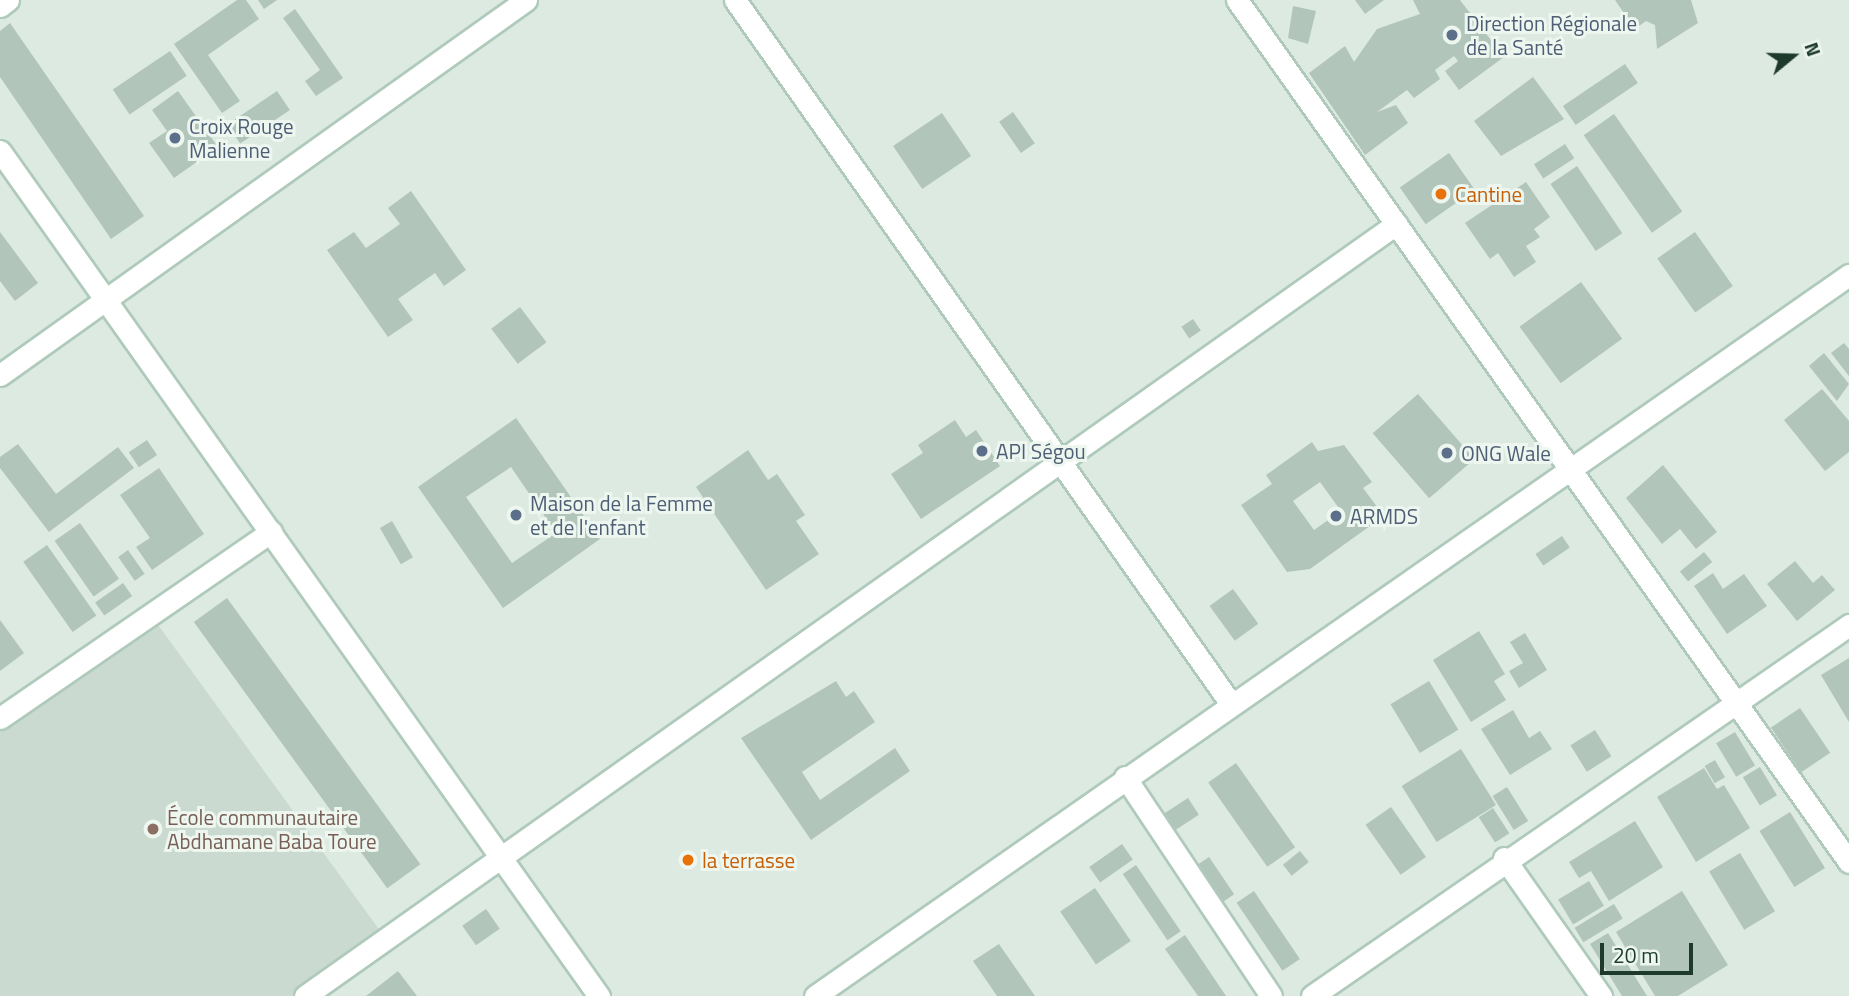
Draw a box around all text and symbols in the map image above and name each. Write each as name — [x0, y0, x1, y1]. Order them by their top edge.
place label: Direction Régionale de la Santé — [1466, 10, 1637, 60]
north arrow — [1758, 21, 1828, 91]
marker: Direction Régionale de la Santé — [1444, 27, 1460, 43]
text: N — [1797, 38, 1829, 60]
place label: Croix Rouge Malienne — [189, 113, 294, 163]
marker: Croix Rouge Malienne — [167, 130, 183, 146]
place label: Cantine — [1455, 181, 1522, 207]
marker: Cantine — [1433, 186, 1449, 202]
place label: API Ségou — [996, 438, 1086, 464]
place label: ONG Wale — [1461, 440, 1551, 466]
marker: API Ségou — [974, 443, 990, 459]
marker: ONG Wale — [1439, 445, 1455, 461]
place label: Maison de la Femme et de l'enfant — [530, 490, 713, 540]
place label: ARMDS — [1350, 503, 1418, 529]
marker: Maison de la Femme et de l'enfant — [508, 507, 524, 523]
marker: ARMDS — [1328, 508, 1344, 524]
place label: École communautaire Abdhamane Baba Toure — [167, 804, 377, 854]
marker: École communautaire Abdhamane Baba Toure — [145, 821, 161, 837]
place label: la terrasse — [702, 847, 795, 873]
marker: la terrasse — [680, 852, 696, 868]
scale bar — [1604, 930, 1697, 974]
text: 20 m — [1613, 939, 1659, 971]

